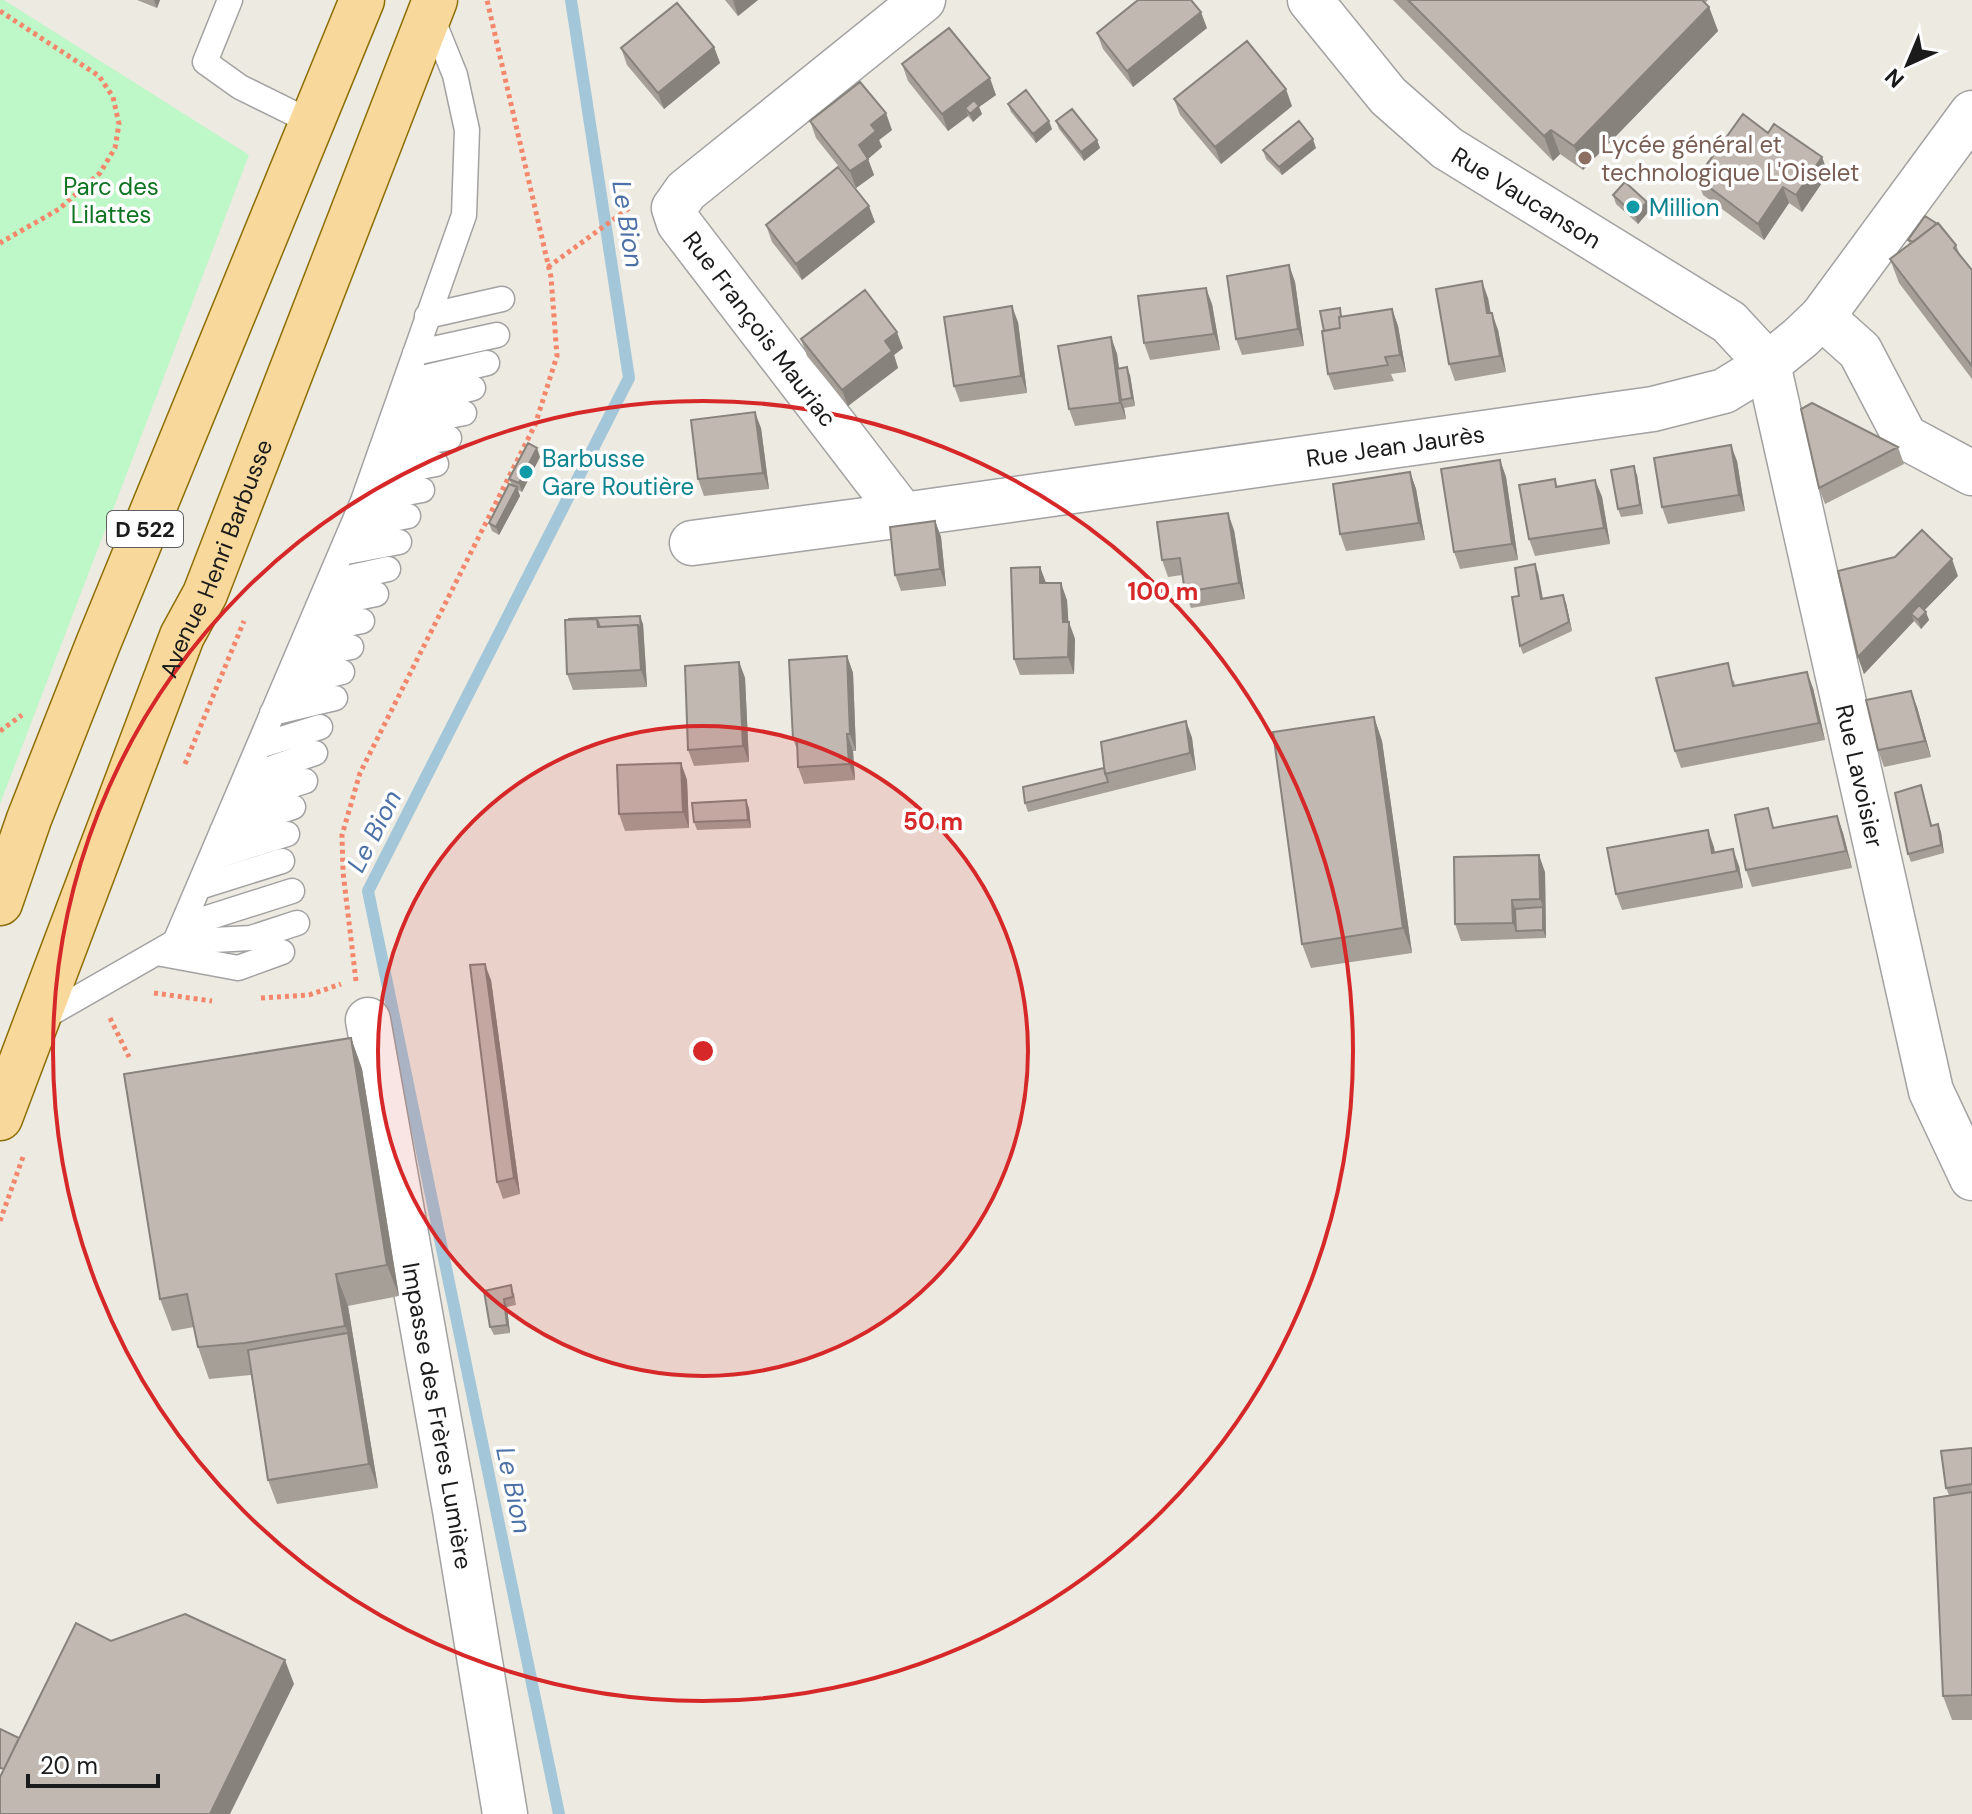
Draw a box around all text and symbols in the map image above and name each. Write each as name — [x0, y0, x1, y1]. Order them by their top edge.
north arrow — [1868, 24, 1948, 104]
text: N — [1879, 62, 1910, 94]
place label: Lycée général et technologique L'Oiselet — [1601, 129, 1859, 188]
street label: Rue Vaucanson — [1446, 139, 1607, 255]
marker: Lycée général et technologique L'Oiselet — [1576, 149, 1594, 167]
park label: Parc des Lilattes — [63, 171, 159, 230]
water label: Le Bion — [604, 178, 652, 270]
place label: Million — [1649, 192, 1719, 223]
marker: Million — [1624, 198, 1642, 216]
street label: Rue François Mauriac — [676, 225, 844, 433]
street label: Rue Jean Jaurès — [1304, 417, 1487, 473]
street label: Avenue Henri Barbusse — [152, 435, 279, 682]
place label: Barbusse Gare Routière — [542, 443, 694, 502]
marker: Barbusse Gare Routière — [517, 463, 535, 481]
road number: D 522 — [107, 511, 183, 547]
text: 100 m — [1128, 576, 1198, 607]
street label: Rue Lavoisier — [1829, 701, 1891, 850]
water label: Le Bion — [339, 784, 409, 878]
text: 50 m — [903, 806, 963, 837]
centre of rings — [689, 1037, 717, 1065]
street label: Impasse des Frères Lumière — [396, 1260, 480, 1572]
water label: Le Bion — [488, 1444, 540, 1536]
scale bar — [28, 1738, 158, 1788]
text: 20 m — [40, 1750, 98, 1781]

